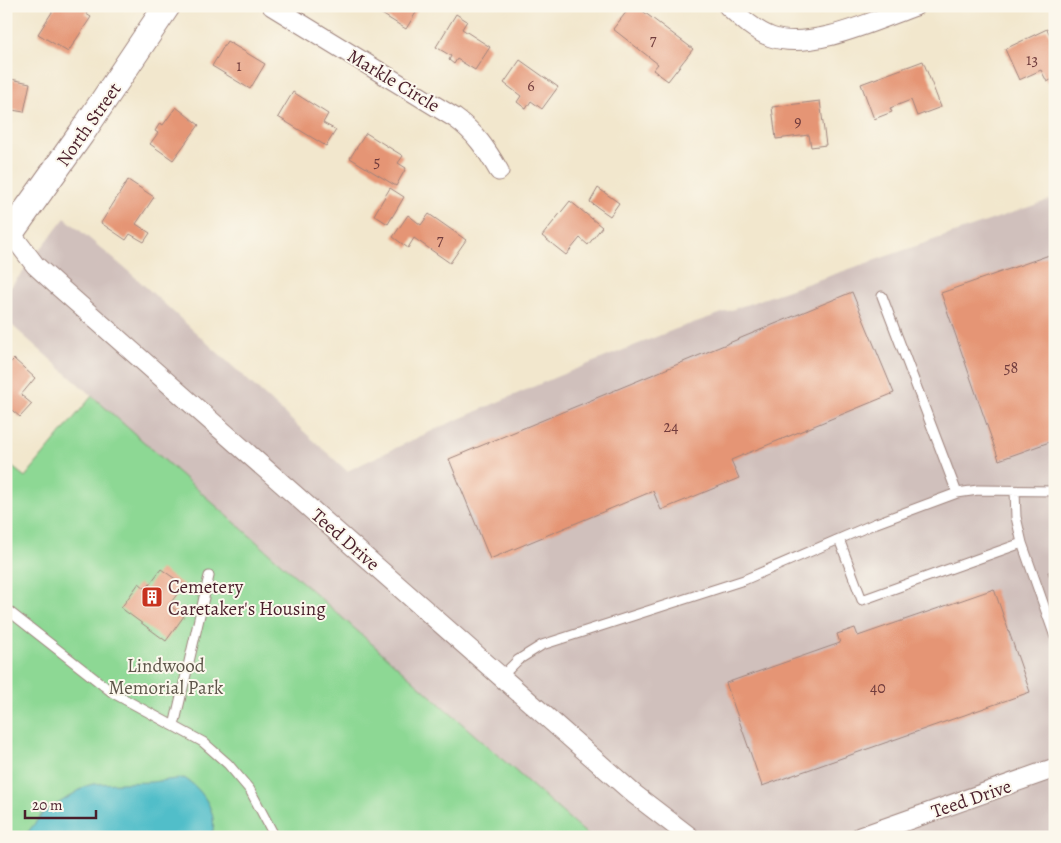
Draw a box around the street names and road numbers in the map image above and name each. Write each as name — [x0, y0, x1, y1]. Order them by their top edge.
street label: Markle Circle — [342, 43, 445, 119]
street label: North Street — [50, 77, 127, 172]
street label: Teed Drive — [306, 503, 385, 577]
street label: Teed Drive — [928, 773, 1015, 825]

